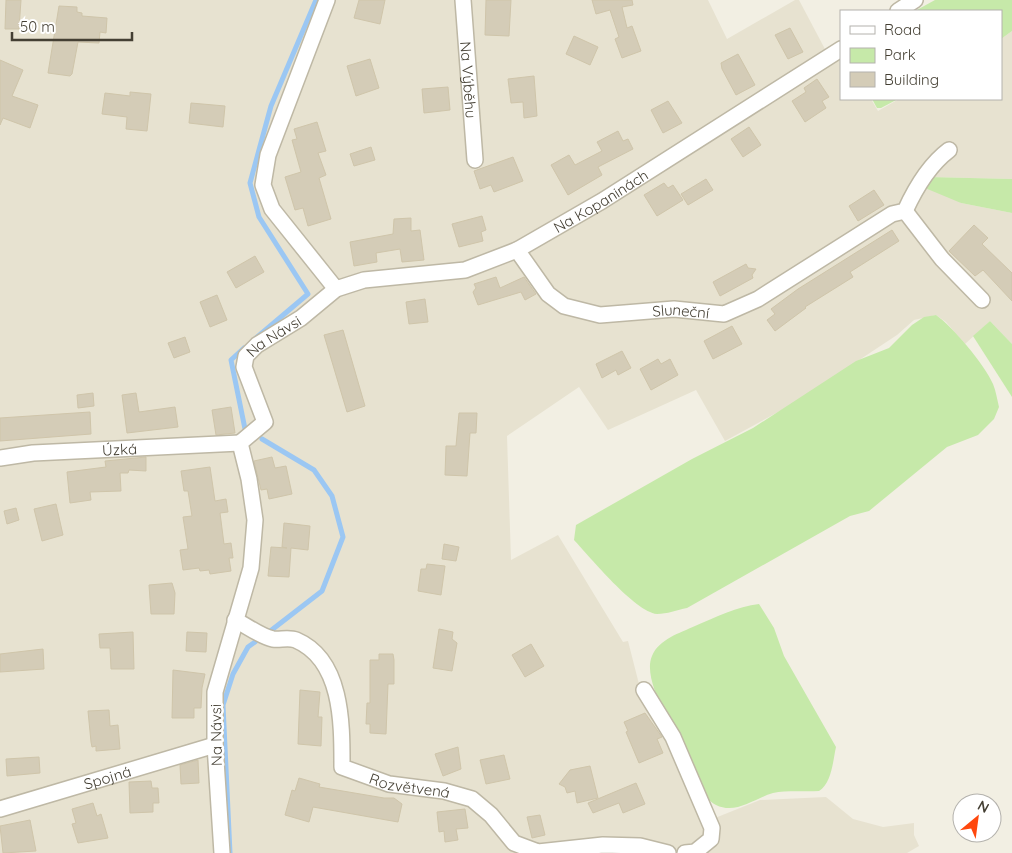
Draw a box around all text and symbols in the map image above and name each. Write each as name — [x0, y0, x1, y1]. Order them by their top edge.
scale bar — [12, 10, 132, 42]
legend — [840, 10, 1002, 100]
text: 50 m — [20, 17, 55, 36]
text: Road — [884, 20, 921, 39]
street label: Na Výběhu — [457, 41, 481, 119]
text: Park — [884, 45, 916, 64]
text: Building — [884, 70, 939, 89]
street label: Na Kopaninách — [550, 165, 651, 237]
street label: Sluneční — [652, 299, 711, 322]
street label: Na Návsi — [242, 311, 304, 360]
street label: Úzká — [102, 438, 137, 459]
street label: Na Návsi — [206, 704, 226, 766]
street label: Spojná — [81, 761, 133, 793]
street label: Rozvětvená — [367, 768, 453, 802]
north arrow — [952, 793, 1002, 843]
text: N — [974, 796, 992, 817]

